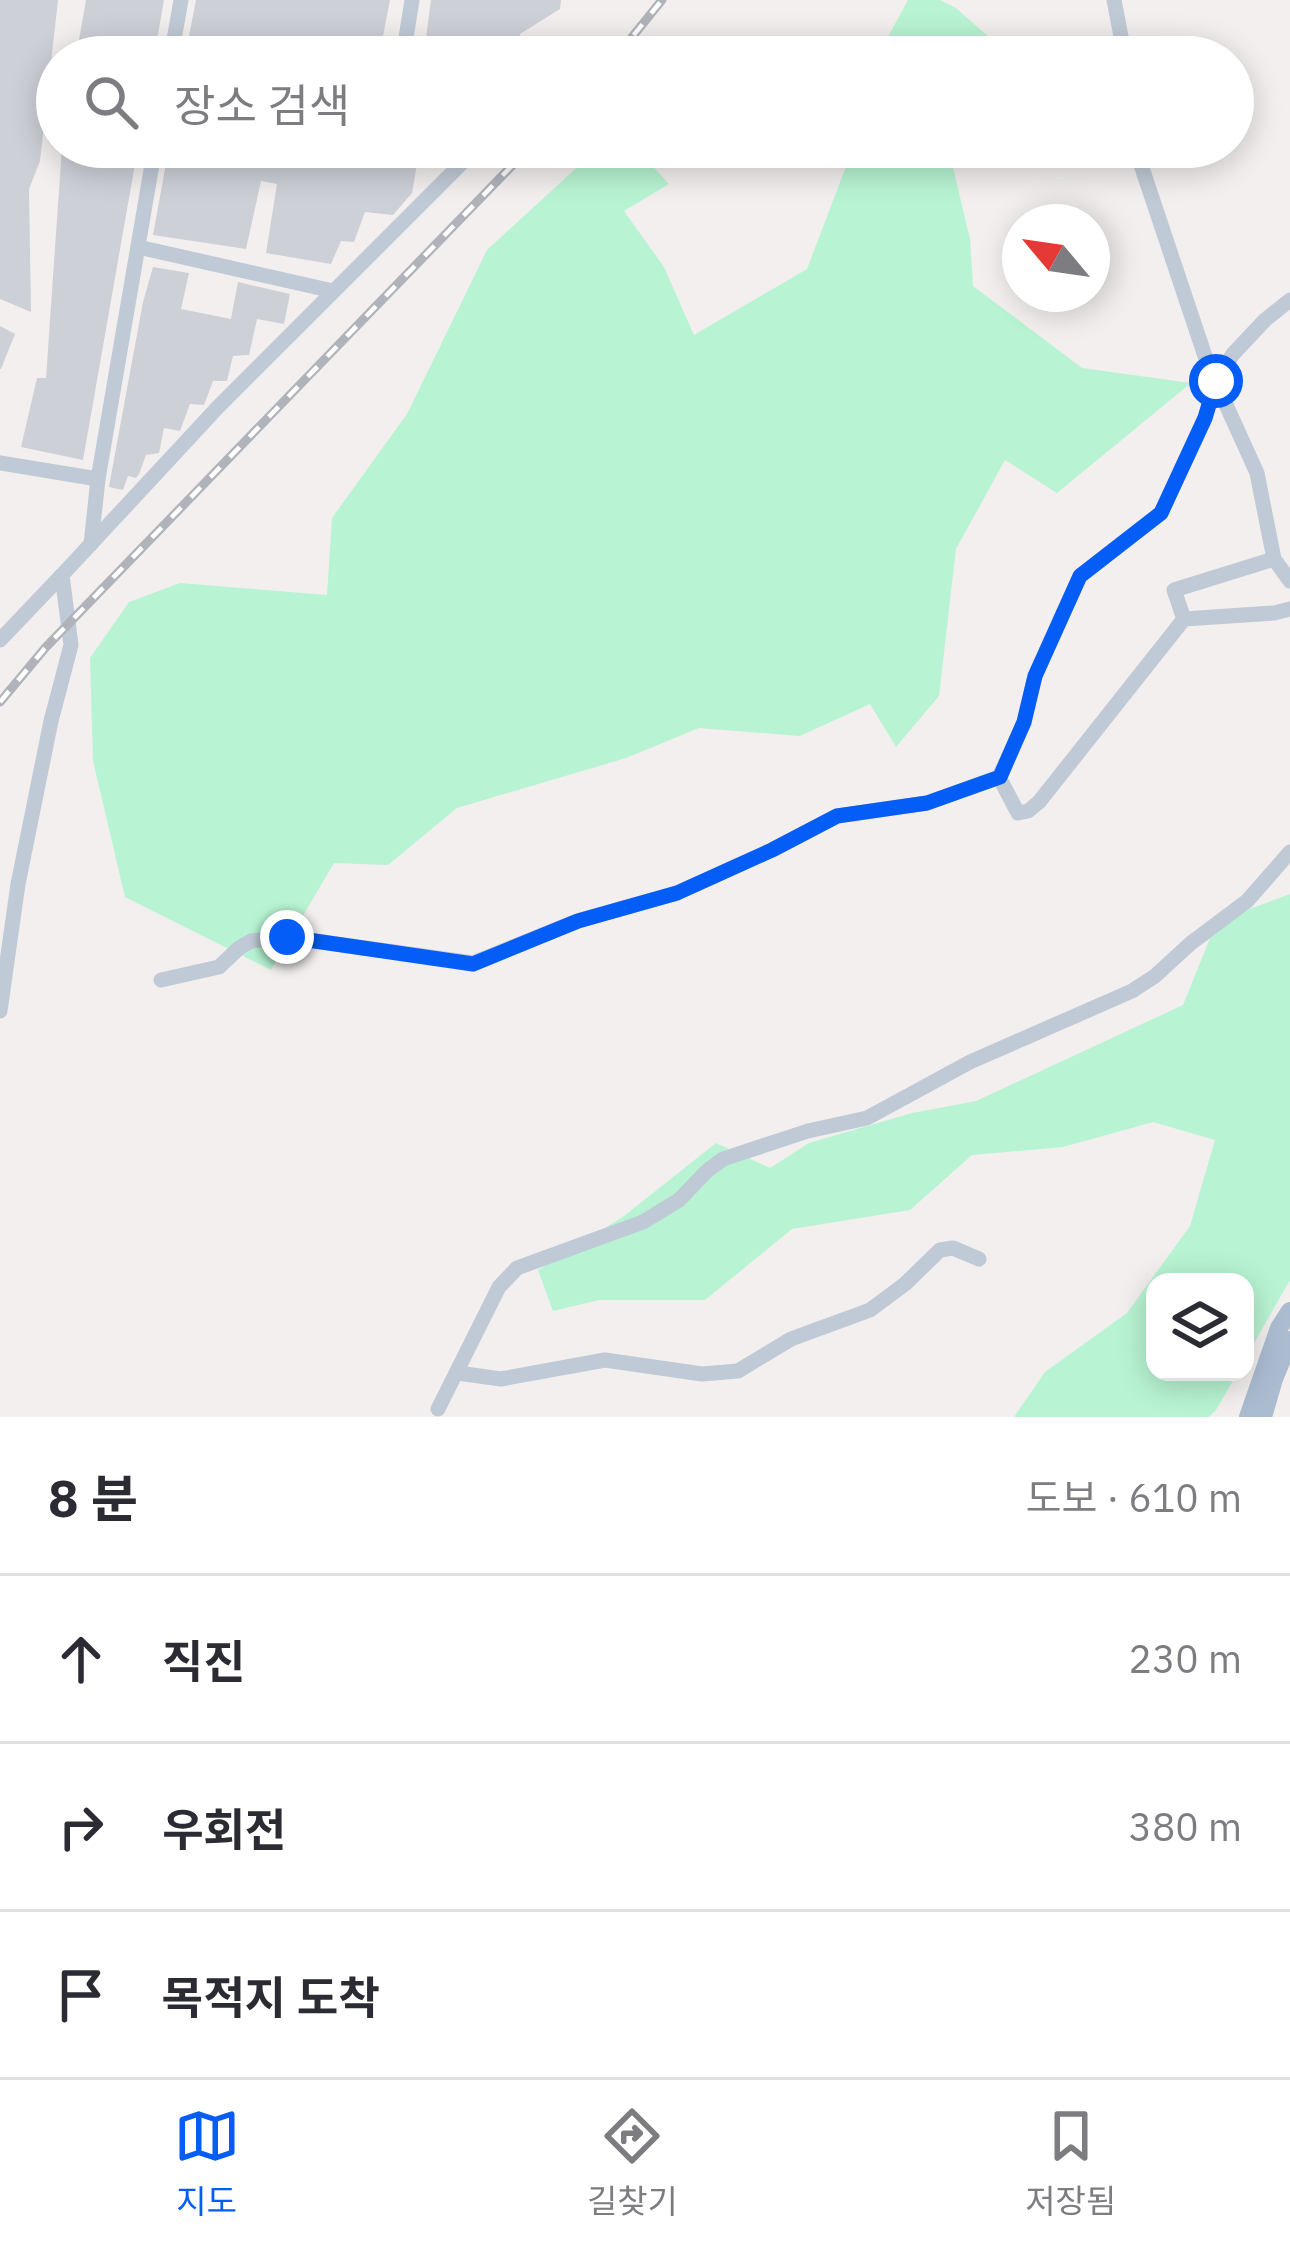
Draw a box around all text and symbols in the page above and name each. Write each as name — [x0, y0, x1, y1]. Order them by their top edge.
search box — [36, 36, 1254, 168]
icon: search — [78, 69, 144, 135]
text: 장소 검색 — [174, 76, 350, 134]
north arrow — [1002, 204, 1110, 312]
route start — [1189, 354, 1243, 408]
route end — [260, 910, 314, 964]
map controls — [1146, 1273, 1254, 1381]
button: layers — [1146, 1273, 1254, 1381]
text: 8 분 — [48, 1465, 138, 1531]
text: 도보 · 610 m — [1026, 1472, 1242, 1523]
icon: ahead — [48, 1626, 114, 1692]
text: 직진 — [162, 1632, 245, 1690]
text: 230 m — [1129, 1633, 1242, 1684]
icon: right — [48, 1794, 114, 1860]
text: 우회전 — [162, 1800, 286, 1858]
text: 380 m — [1129, 1801, 1242, 1852]
icon: arrive — [48, 1962, 114, 2028]
text: 목적지 도착 — [162, 1968, 380, 2026]
tab: 지도 — [174, 2103, 240, 2223]
tab: 길찾기 — [587, 2103, 678, 2223]
tab: 저장됨 — [1025, 2103, 1116, 2223]

